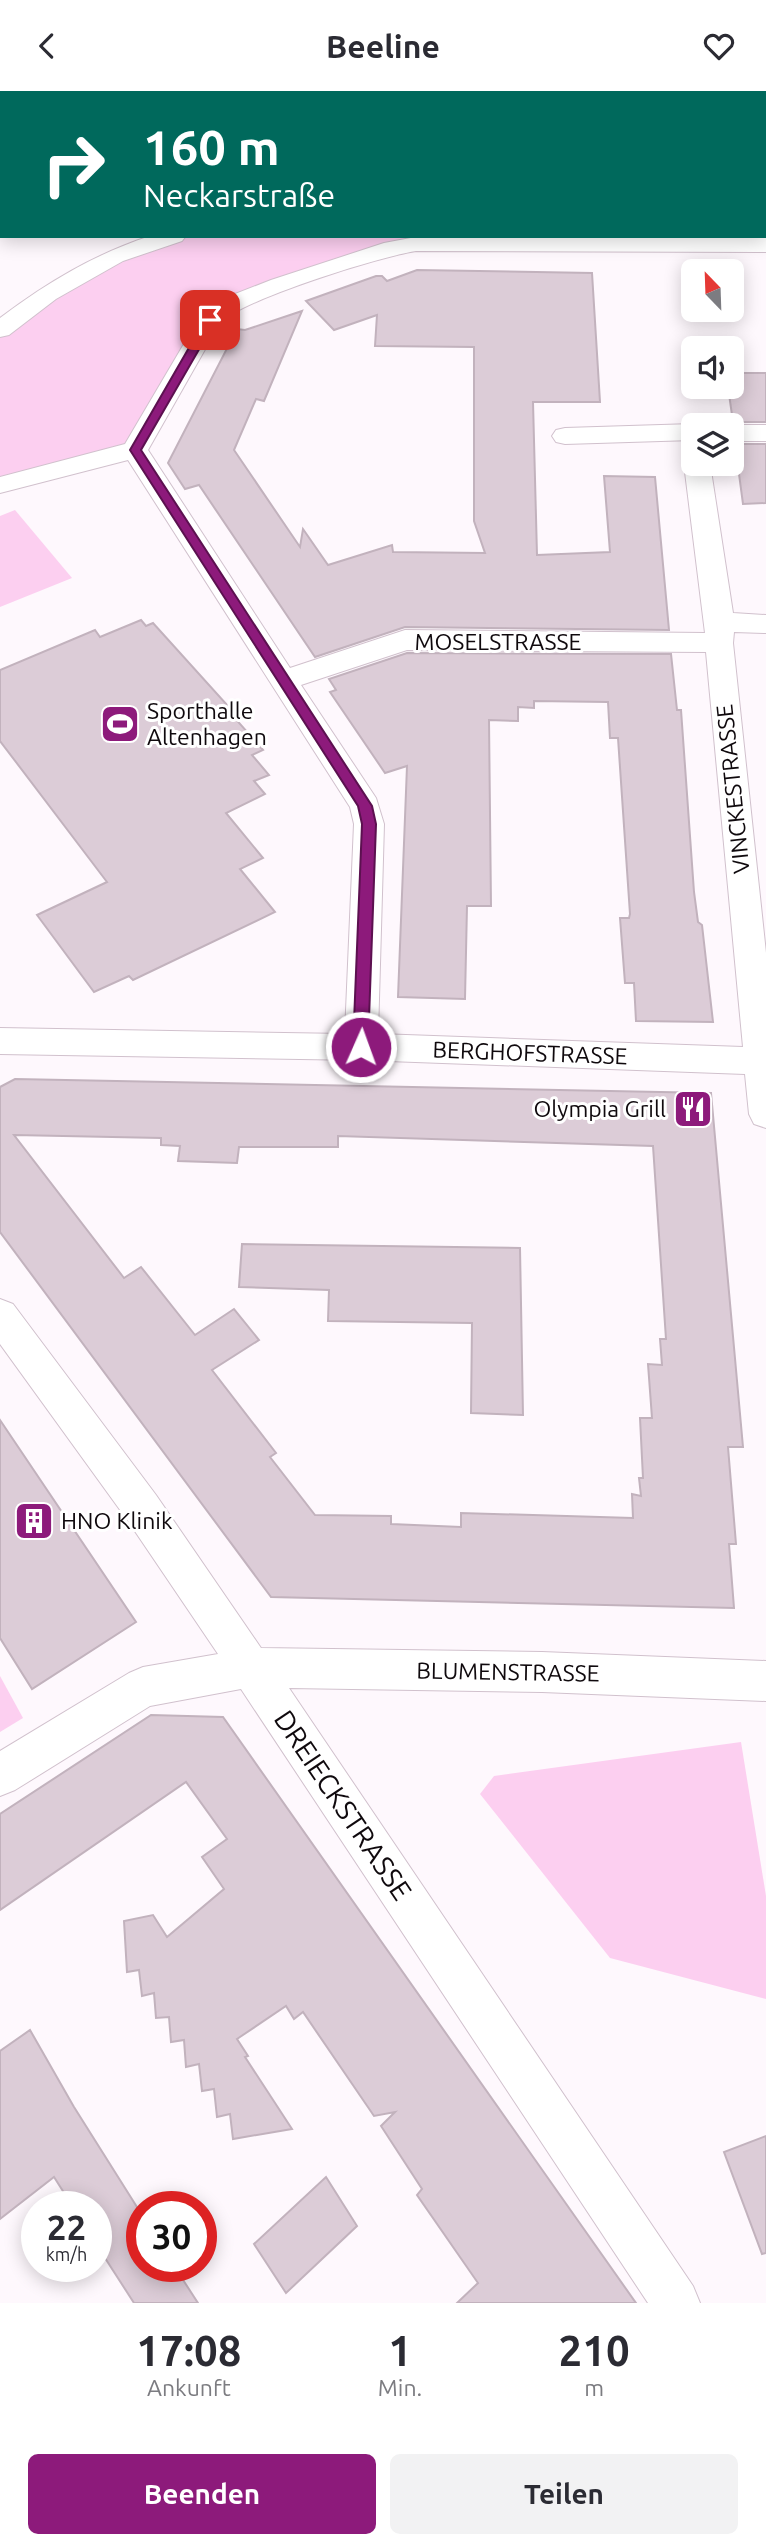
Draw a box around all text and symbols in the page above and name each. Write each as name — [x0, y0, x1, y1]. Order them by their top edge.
icon: back — [28, 27, 66, 65]
icon: heart — [700, 27, 738, 65]
text: Beeline — [326, 28, 440, 64]
icon: right — [28, 119, 119, 210]
text: 160 m — [143, 119, 280, 174]
text: Neckarstraße — [143, 177, 335, 213]
north arrow — [681, 259, 744, 322]
map controls — [681, 259, 744, 476]
pin — [180, 290, 240, 350]
icon: arrive — [191, 301, 229, 339]
button: sound — [681, 336, 744, 399]
button: layers — [681, 413, 744, 476]
street label: MOSELSTRASSE — [415, 629, 581, 654]
place label: Sporthalle Altenhagen — [147, 698, 267, 749]
sports icon: Sporthalle Altenhagen — [99, 703, 141, 745]
street label: VINCKESTRASSE — [711, 703, 754, 875]
position arrow — [324, 1010, 398, 1084]
street label: BERGHOFSTRASSE — [432, 1037, 628, 1068]
restaurant icon: Olympia Grill — [672, 1088, 714, 1130]
place label: Olympia Grill — [533, 1096, 666, 1121]
building icon: HNO Klinik — [13, 1500, 55, 1542]
place label: HNO Klinik — [61, 1508, 173, 1533]
street label: BLUMENSTRASSE — [416, 1657, 600, 1686]
street label: DREIECKSTRASSE — [269, 1704, 418, 1905]
speed limit sign: 30 — [126, 2191, 217, 2282]
text: 22 — [47, 2207, 86, 2247]
text: km/h — [46, 2244, 87, 2264]
text: 17:08 — [136, 2327, 241, 2374]
text: 1 — [388, 2327, 412, 2374]
text: 210 — [559, 2327, 630, 2374]
text: Ankunft — [147, 2375, 231, 2400]
text: Min. — [378, 2375, 422, 2400]
text: m — [584, 2375, 604, 2400]
button: Beenden — [28, 2454, 376, 2534]
button: Teilen — [390, 2454, 738, 2534]

